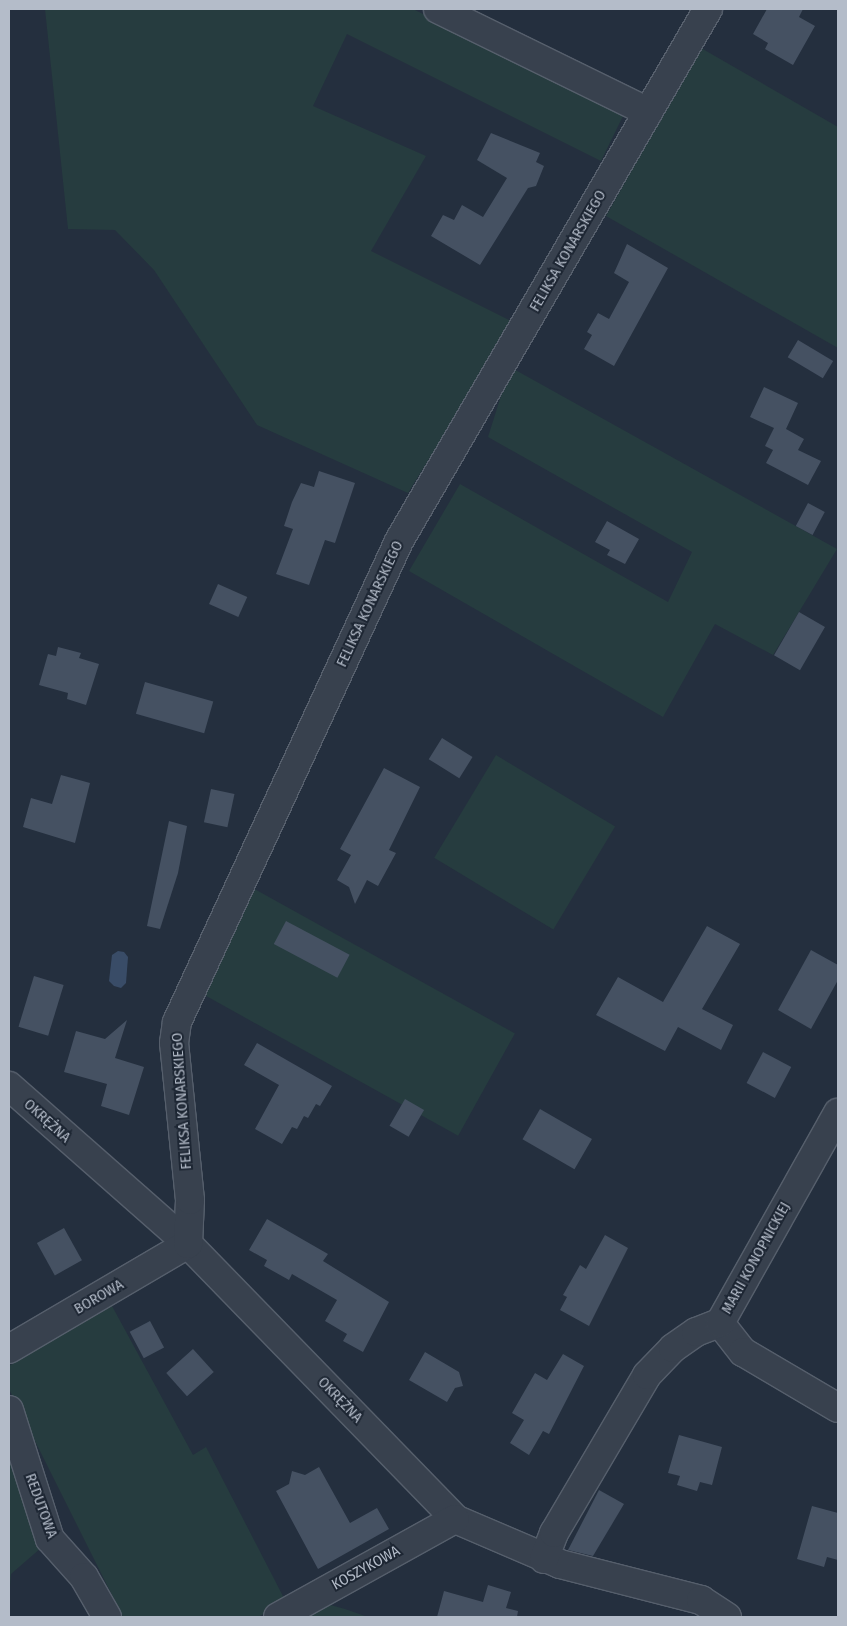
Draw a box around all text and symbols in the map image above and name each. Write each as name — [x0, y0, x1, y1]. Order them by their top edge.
street label: FELIKSA KONARSKIEGO — [526, 187, 610, 315]
street label: FELIKSA KONARSKIEGO — [333, 538, 407, 670]
street label: FELIKSA KONARSKIEGO — [168, 1032, 196, 1170]
street label: OKRĘŻNA — [20, 1095, 74, 1147]
street label: MARII KONOPNICKIEJ — [718, 1199, 794, 1317]
street label: BOROWA — [71, 1276, 127, 1318]
street label: OKRĘŻNA — [314, 1373, 366, 1427]
street label: REDUTOWA — [21, 1471, 61, 1541]
street label: KOSZYKOWA — [329, 1542, 403, 1594]

